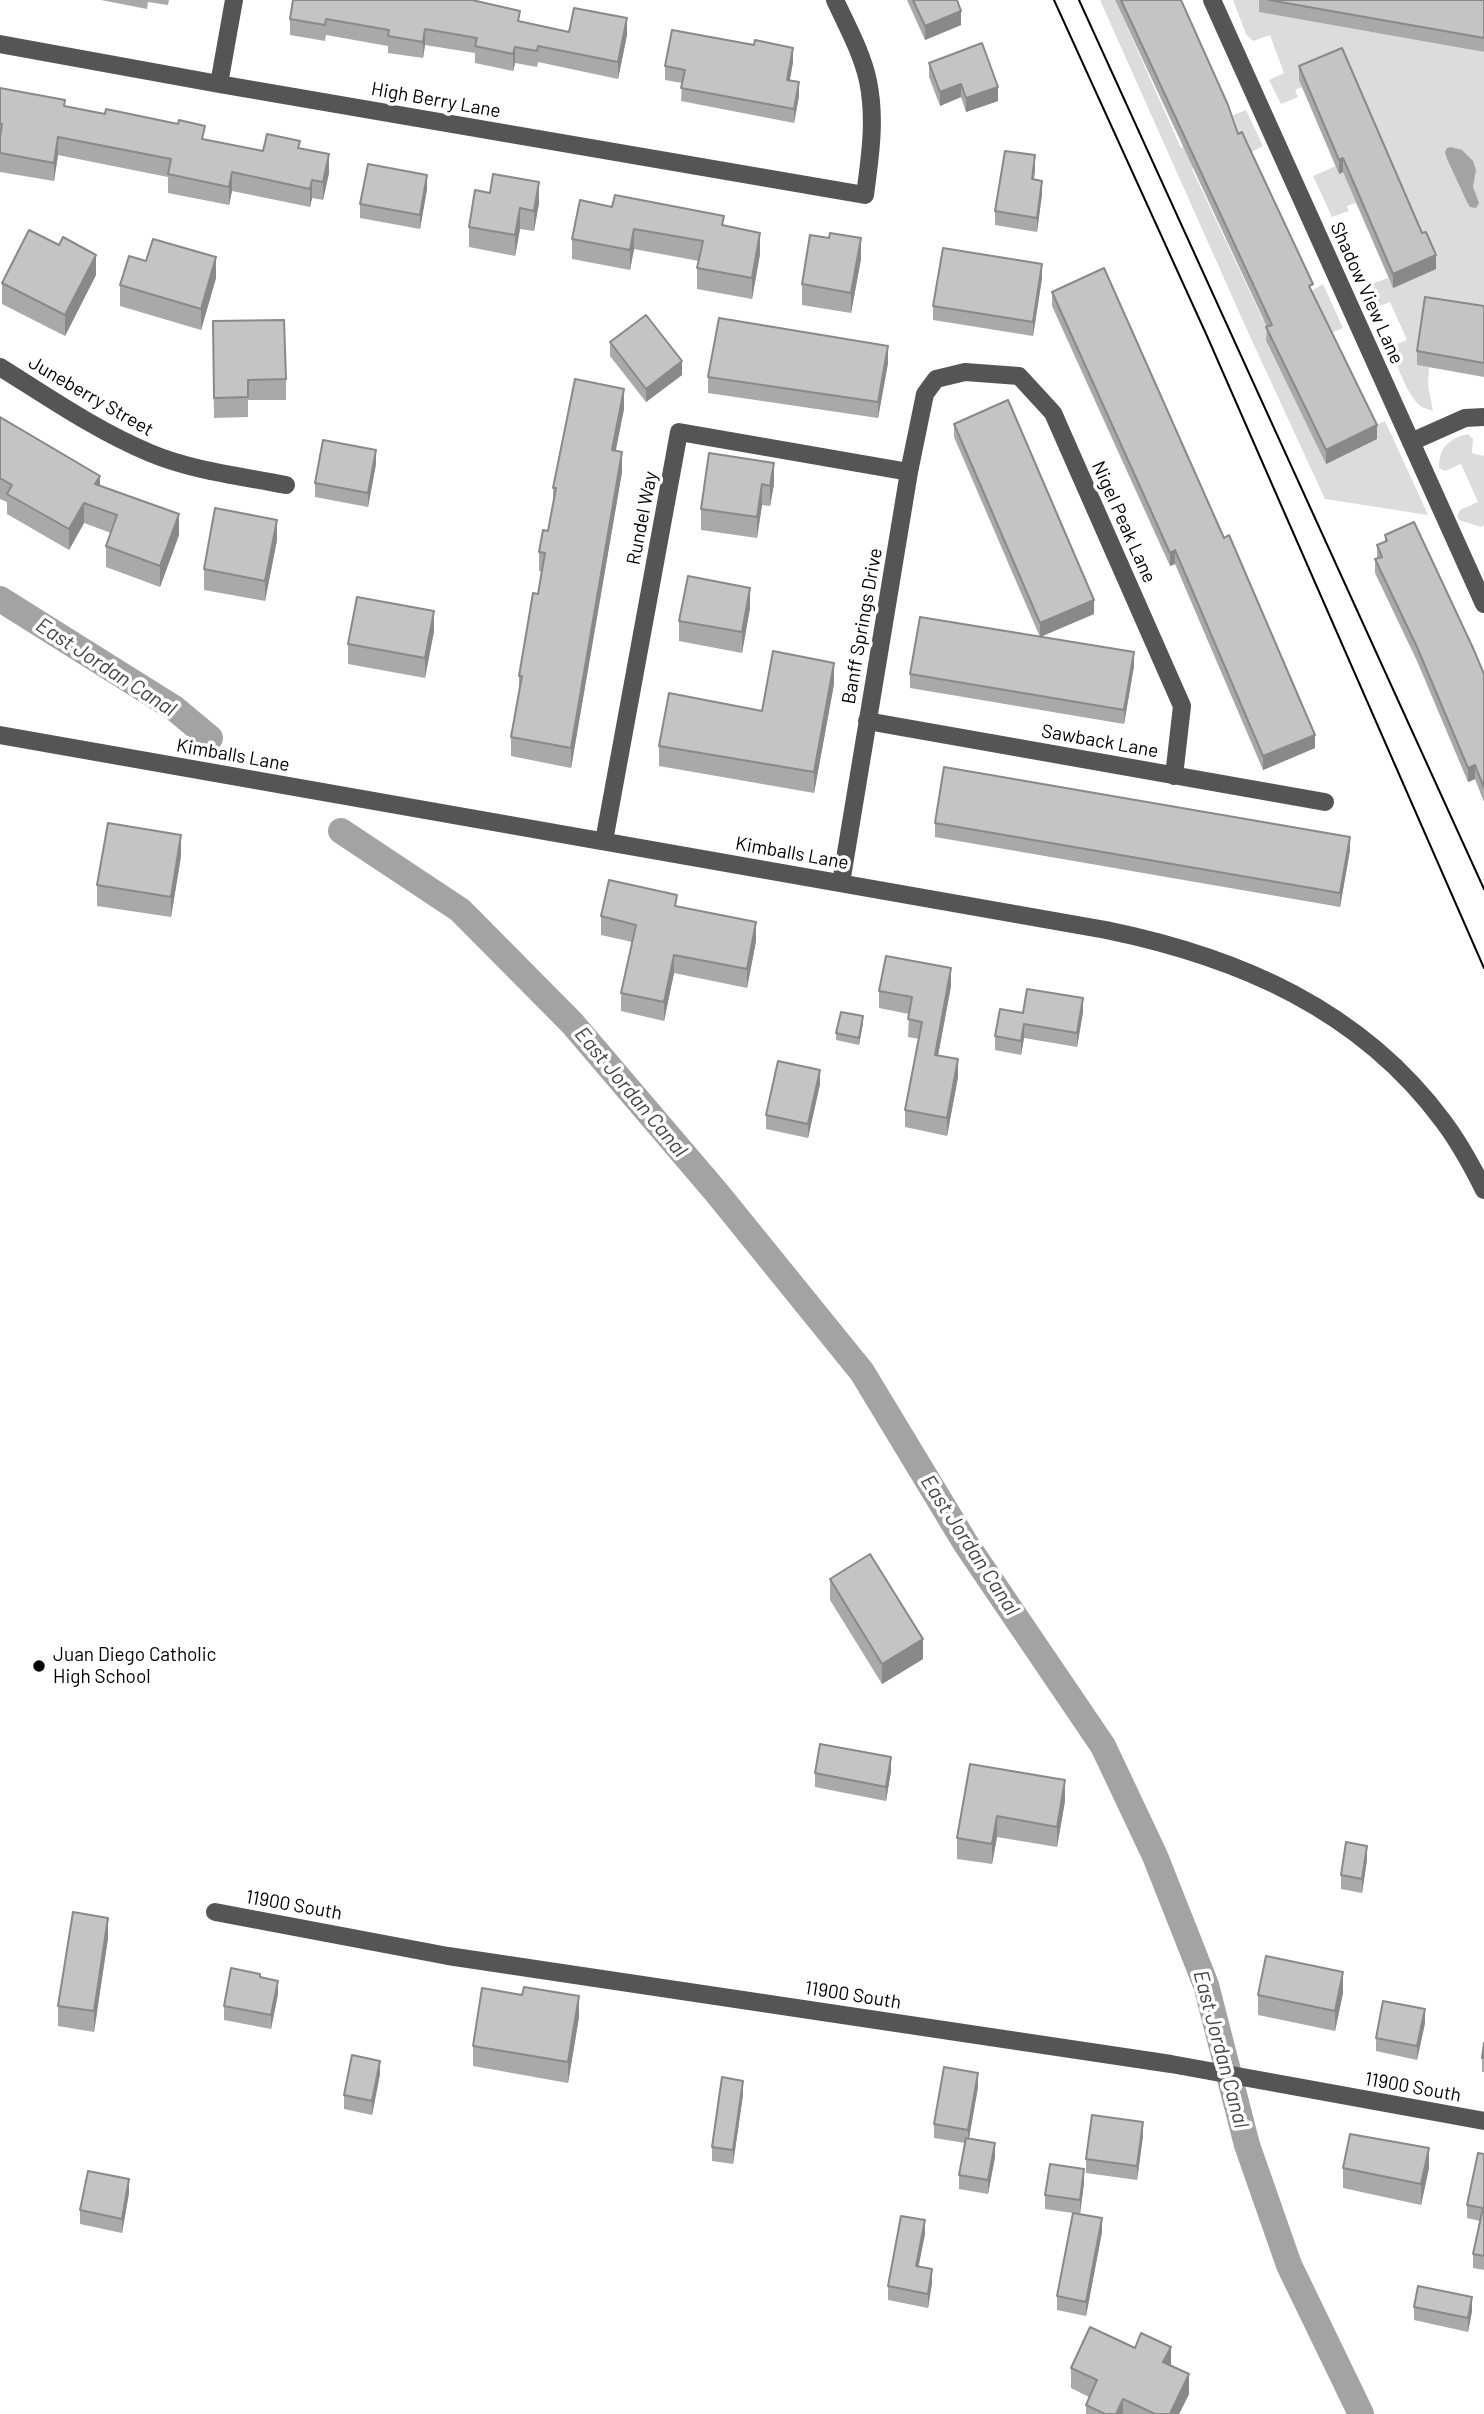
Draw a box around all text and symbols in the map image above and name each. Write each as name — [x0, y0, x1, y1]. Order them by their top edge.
street label: High Berry Lane — [369, 77, 503, 123]
street label: Shadow View Lane — [1325, 218, 1409, 368]
street label: Juneberry Street — [24, 351, 158, 441]
street label: Nigel Peak Lane — [1087, 458, 1161, 586]
street label: Rundel Way — [622, 469, 662, 567]
street label: Banff Springs Drive — [837, 546, 887, 706]
water label: East Jordan Canal — [31, 612, 181, 722]
street label: Sawback Lane — [1040, 719, 1160, 763]
street label: Kimballs Lane — [175, 734, 291, 776]
street label: Kimballs Lane — [734, 832, 850, 874]
water label: East Jordan Canal — [569, 1022, 693, 1162]
water label: East Jordan Canal — [915, 1470, 1025, 1620]
place label: Juan Diego Catholic High School — [53, 1644, 216, 1688]
marker: Juan Diego Catholic High School — [31, 1658, 47, 1674]
street label: 11900 South — [244, 1885, 344, 1925]
water label: East Jordan Canal — [1188, 1967, 1254, 2131]
street label: 11900 South — [803, 1976, 903, 2014]
street label: 11900 South — [1363, 2067, 1463, 2107]

